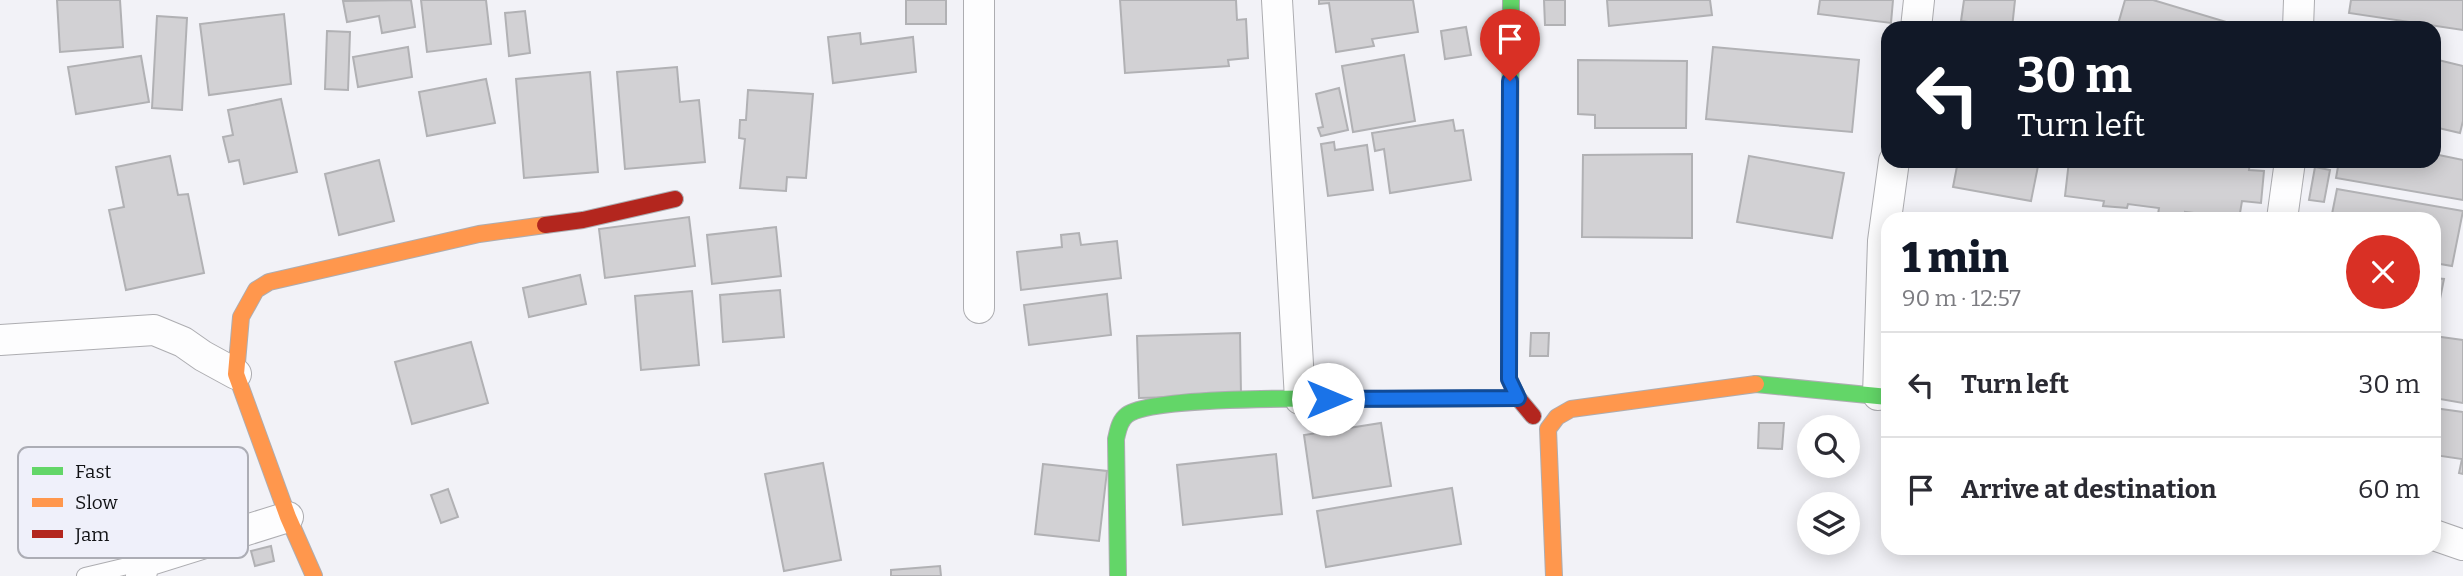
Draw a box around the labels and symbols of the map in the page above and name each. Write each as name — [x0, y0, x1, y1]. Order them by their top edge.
pin — [1480, 9, 1540, 81]
position arrow — [1291, 362, 1365, 436]
legend — [18, 447, 248, 558]
text: Fast — [75, 460, 112, 483]
text: Slow — [75, 491, 118, 514]
text: Jam — [74, 523, 109, 546]

